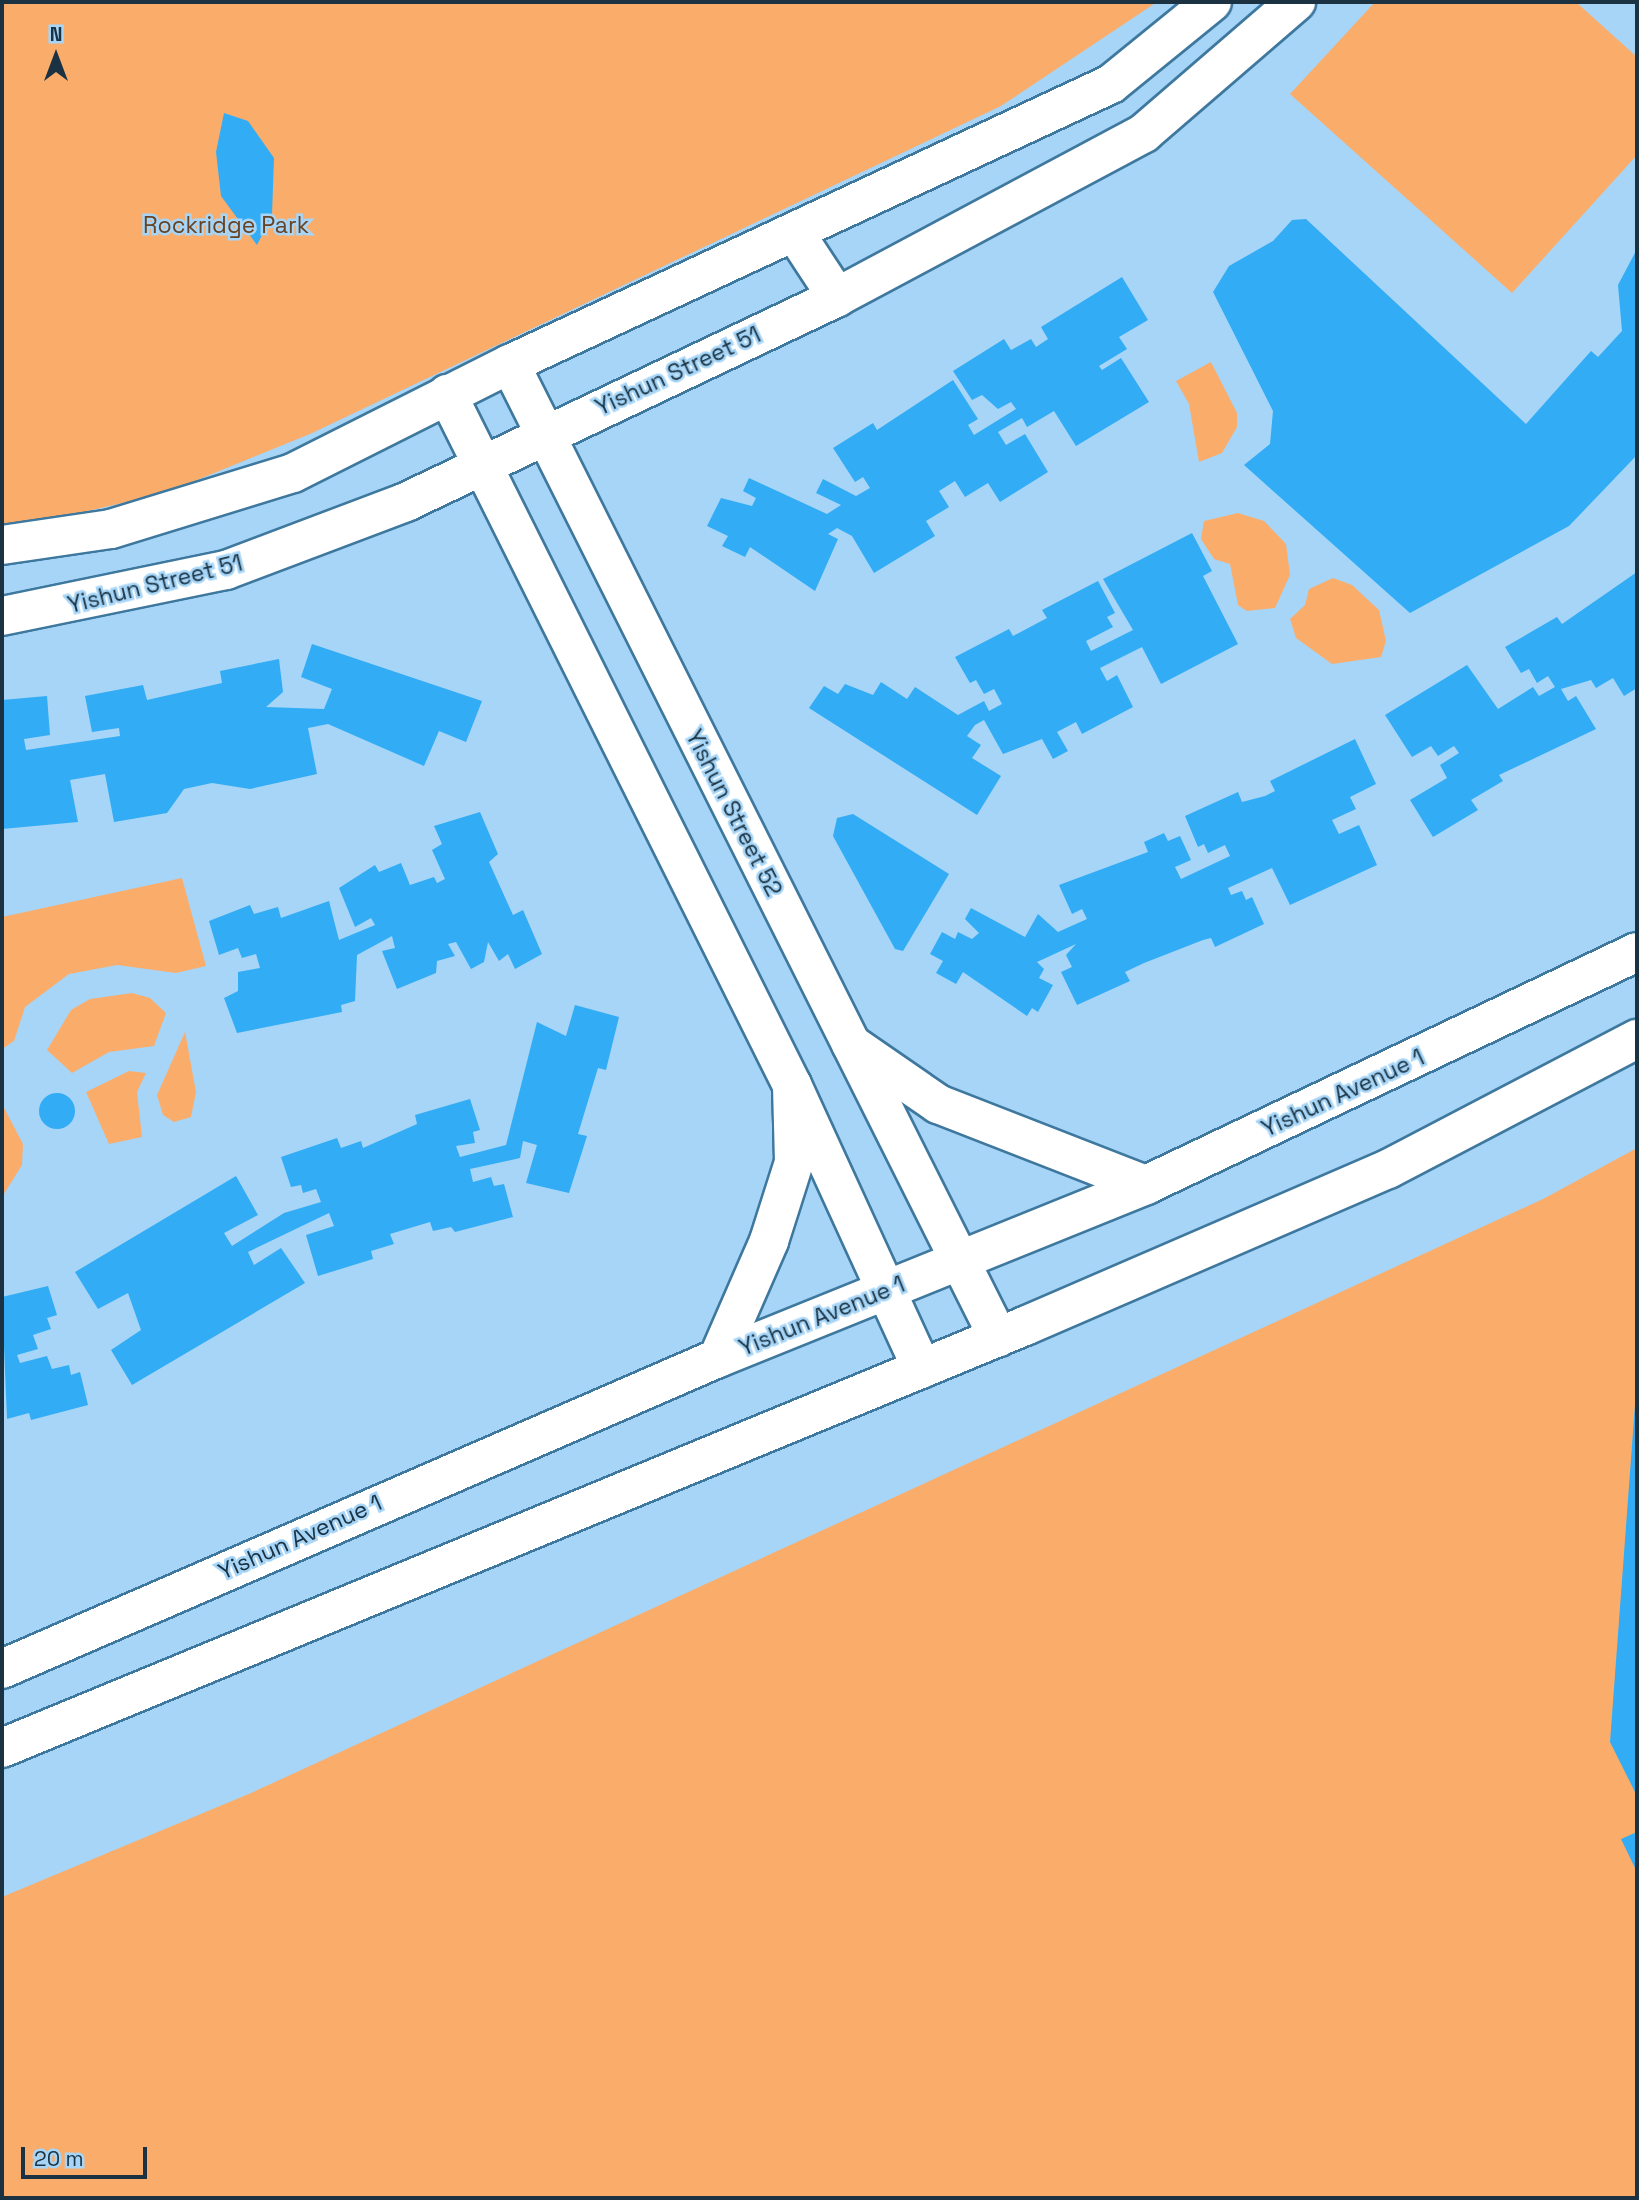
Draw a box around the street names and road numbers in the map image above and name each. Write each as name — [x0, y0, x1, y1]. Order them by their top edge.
street label: Yishun Street 51 — [591, 321, 765, 421]
street label: Yishun Street 51 — [65, 549, 245, 619]
street label: Yishun Street 52 — [680, 725, 788, 901]
street label: Yishun Avenue 1 — [1257, 1043, 1429, 1143]
street label: Yishun Avenue 1 — [735, 1270, 909, 1362]
street label: Yishun Avenue 1 — [214, 1488, 386, 1586]

